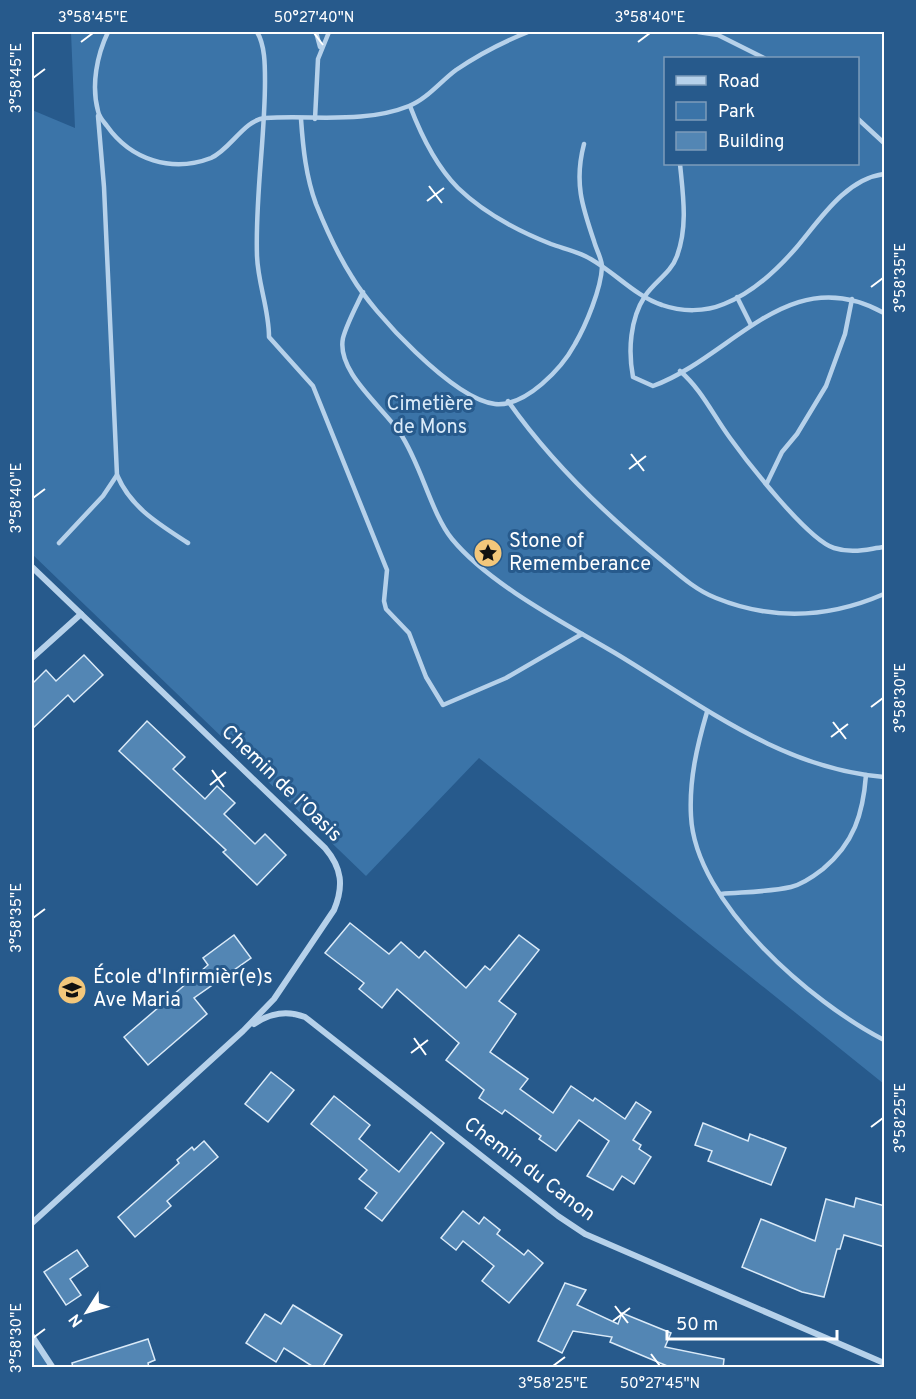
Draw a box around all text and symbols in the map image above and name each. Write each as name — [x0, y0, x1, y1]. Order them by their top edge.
text: 3°58'45"E — [58, 9, 128, 28]
text: 50°27'40"N — [274, 9, 354, 28]
text: 3°58'40"E — [615, 9, 685, 28]
text: 3°58'45"E — [8, 43, 27, 113]
legend — [664, 57, 859, 165]
text: Road — [718, 71, 760, 94]
text: Park — [718, 101, 755, 124]
text: Building — [718, 131, 784, 154]
text: 3°58'35"E — [892, 243, 911, 313]
park label: Cimetière de Mons — [387, 392, 473, 441]
text: 3°58'40"E — [8, 463, 27, 533]
place label: Stone of Rememberance — [509, 529, 651, 578]
place icon: Stone of Rememberance — [472, 537, 504, 569]
text: 3°58'30"E — [892, 663, 911, 733]
street label: Chemin de l'Oasis — [215, 720, 347, 848]
text: 3°58'35"E — [8, 883, 27, 953]
place label: École d'Infirmièr(e)s Ave Maria — [93, 963, 273, 1014]
school or university icon: École d'Infirmièr(e)s Ave Maria — [56, 974, 88, 1006]
text: 3°58'25"E — [892, 1083, 911, 1153]
street label: Chemin du Canon — [458, 1112, 600, 1228]
north arrow — [57, 1282, 117, 1342]
text: 3°58'30"E — [8, 1303, 27, 1373]
scale bar — [667, 1303, 836, 1341]
text: N — [65, 1309, 88, 1330]
text: 50 m — [676, 1314, 718, 1337]
text: 3°58'25"E — [518, 1375, 588, 1394]
text: 50°27'45"N — [620, 1375, 700, 1394]

